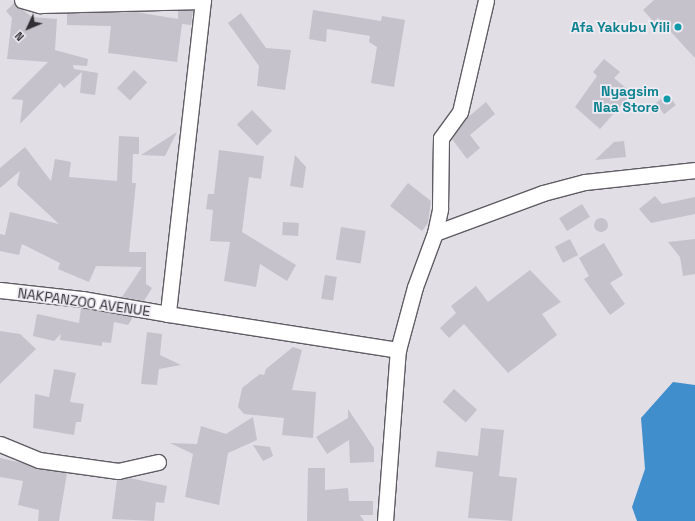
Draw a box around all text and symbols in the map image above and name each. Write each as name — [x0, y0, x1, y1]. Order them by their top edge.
north arrow — [8, 8, 48, 48]
place label: Afa Yakubu Yili — [571, 19, 670, 35]
marker: Afa Yakubu Yili — [673, 22, 683, 32]
text: N — [12, 29, 27, 44]
place label: Nyagsim Naa Store — [593, 83, 659, 116]
marker: Nyagsim Naa Store — [662, 94, 672, 104]
street label: NAKPANZOO AVENUE — [17, 284, 151, 320]

